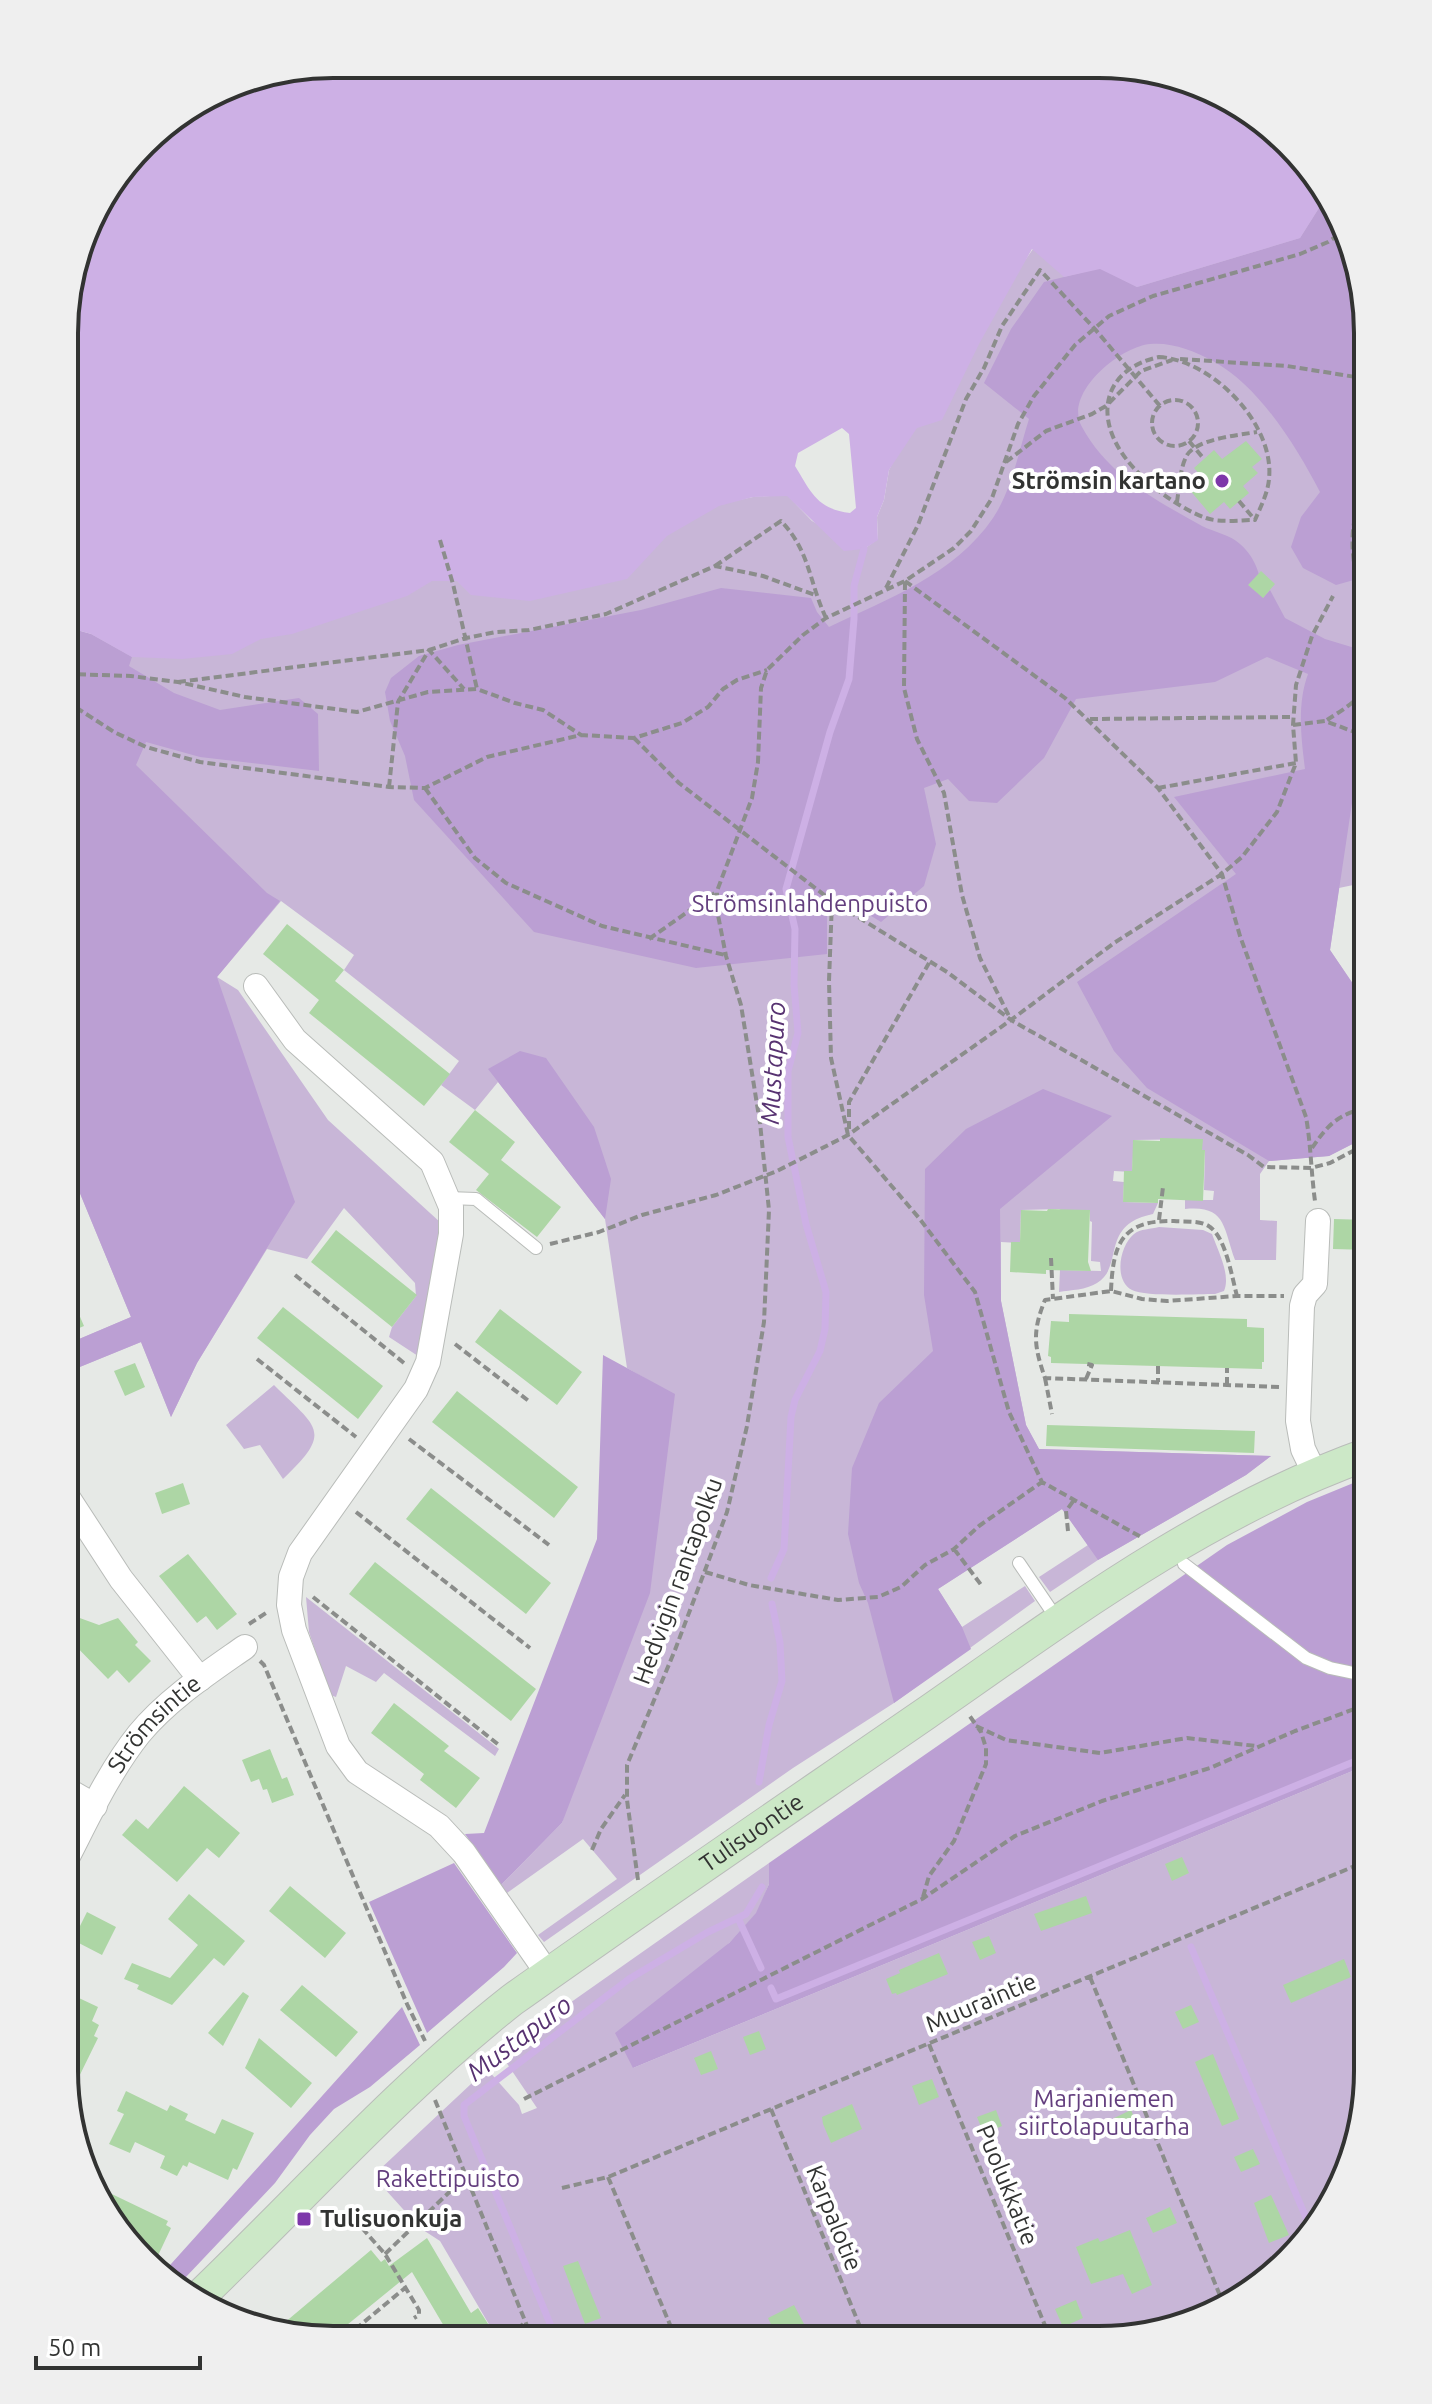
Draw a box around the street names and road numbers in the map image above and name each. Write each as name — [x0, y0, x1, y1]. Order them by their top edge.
street label: Hedvigin rantapolku — [628, 1474, 727, 1688]
street label: Strömsintie — [102, 1669, 206, 1778]
street label: Tulisuontie — [695, 1788, 808, 1877]
street label: Muuraintie — [921, 1967, 1040, 2038]
street label: Puolukkatie — [971, 2121, 1044, 2249]
street label: Karpalotie — [801, 2161, 868, 2274]

